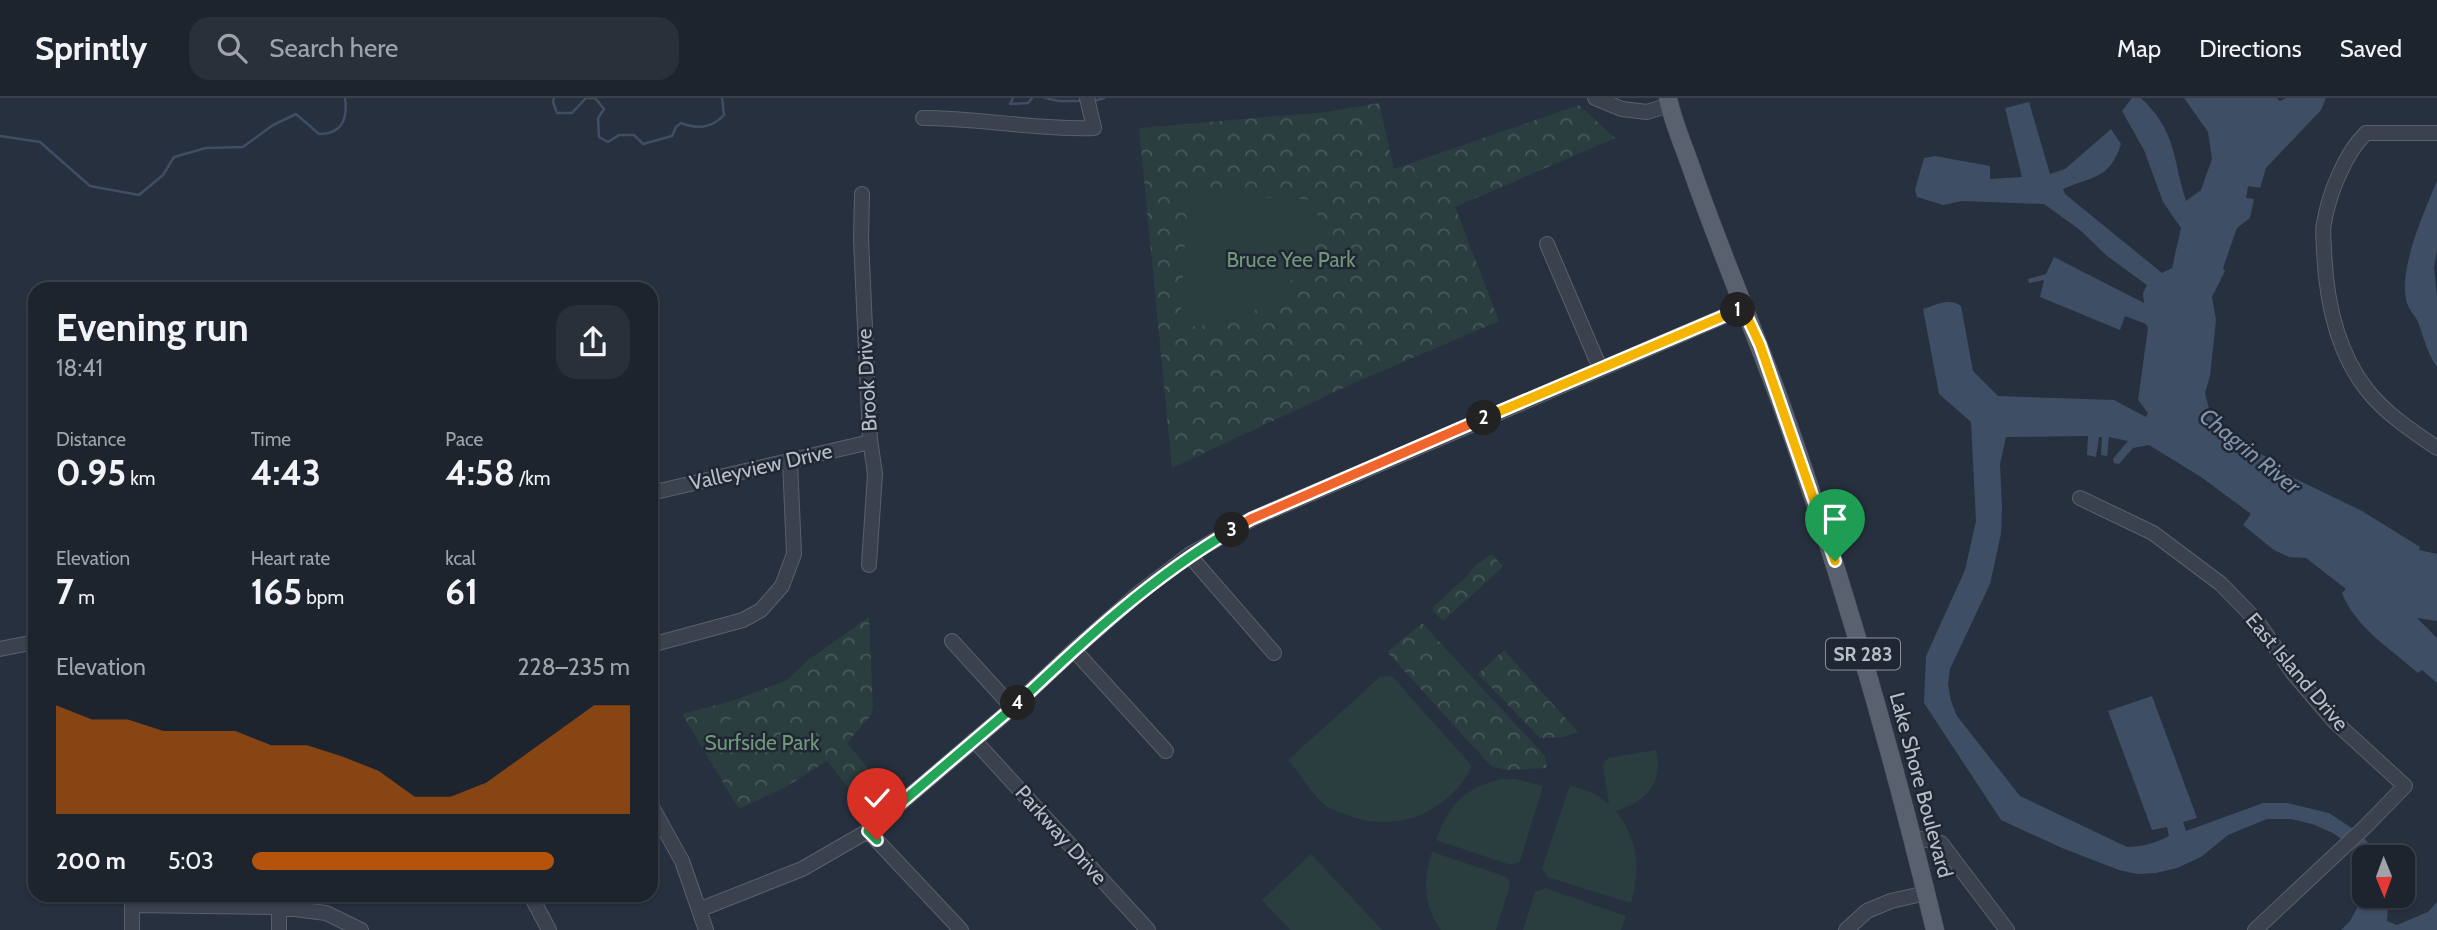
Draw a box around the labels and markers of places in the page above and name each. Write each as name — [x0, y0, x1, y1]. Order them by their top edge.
pin: 1 — [1720, 292, 1756, 328]
pin: 2 — [1466, 400, 1502, 436]
pin — [1805, 489, 1865, 561]
pin: 3 — [1214, 512, 1250, 548]
pin: 4 — [1000, 686, 1036, 720]
pin — [847, 768, 907, 840]

